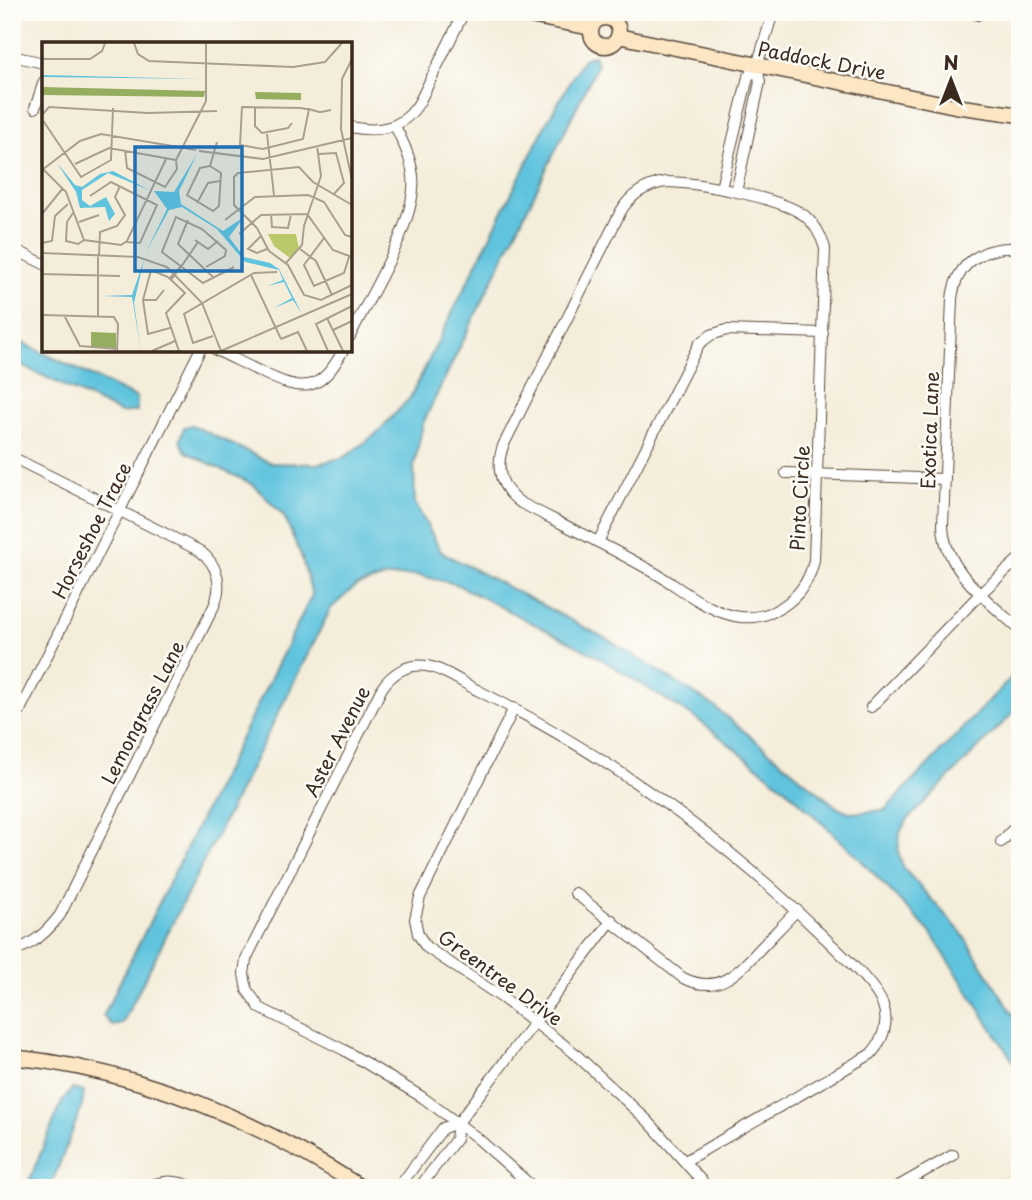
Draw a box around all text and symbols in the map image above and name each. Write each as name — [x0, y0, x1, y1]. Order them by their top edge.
street label: Paddock Drive — [756, 34, 888, 86]
inset map — [42, 42, 352, 352]
north arrow — [916, 46, 986, 116]
text: N — [943, 48, 959, 76]
street label: Exotica Lane — [913, 371, 945, 489]
street label: Pinto Circle — [782, 444, 816, 552]
street label: Horseshoe Trace — [44, 457, 138, 603]
street label: Lemongrass Lane — [94, 635, 190, 789]
street label: Aster Avenue — [296, 681, 376, 801]
street label: Greentree Drive — [433, 922, 569, 1032]

